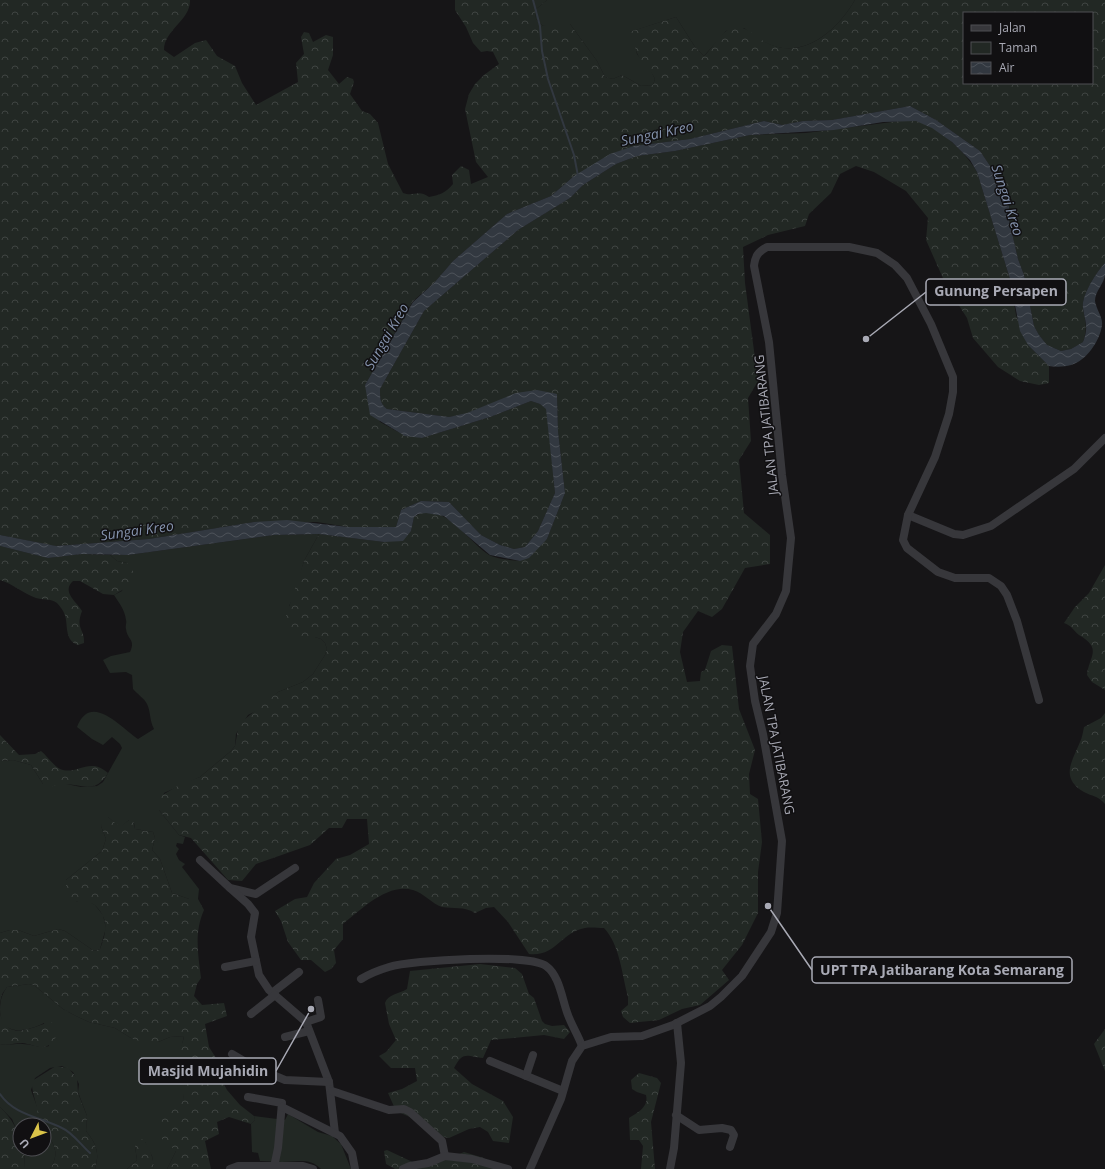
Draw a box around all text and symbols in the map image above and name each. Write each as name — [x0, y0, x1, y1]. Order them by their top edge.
legend — [963, 12, 1093, 84]
text: Jalan — [998, 19, 1026, 36]
text: Taman — [999, 39, 1037, 56]
text: Air — [999, 59, 1015, 76]
water label: Sungai Kreo — [619, 116, 695, 150]
water label: Sungai Kreo — [988, 162, 1028, 238]
callout: Gunung Persapen — [926, 279, 1066, 305]
text: Gunung Persapen — [934, 281, 1058, 300]
water label: Sungai Kreo — [359, 299, 413, 373]
street label: JALAN TPA JATIBARANG — [750, 354, 783, 498]
water label: Sungai Kreo — [99, 515, 175, 545]
street label: JALAN TPA JATIBARANG — [754, 672, 799, 816]
callout: UPT TPA Jatibarang Kota Semarang — [812, 957, 1072, 983]
text: UPT TPA Jatibarang Kota Semarang — [820, 960, 1064, 979]
callout: Masjid Mujahidin — [139, 1058, 276, 1084]
text: Masjid Mujahidin — [148, 1061, 268, 1080]
north arrow — [12, 1117, 52, 1157]
text: U — [16, 1136, 33, 1152]

